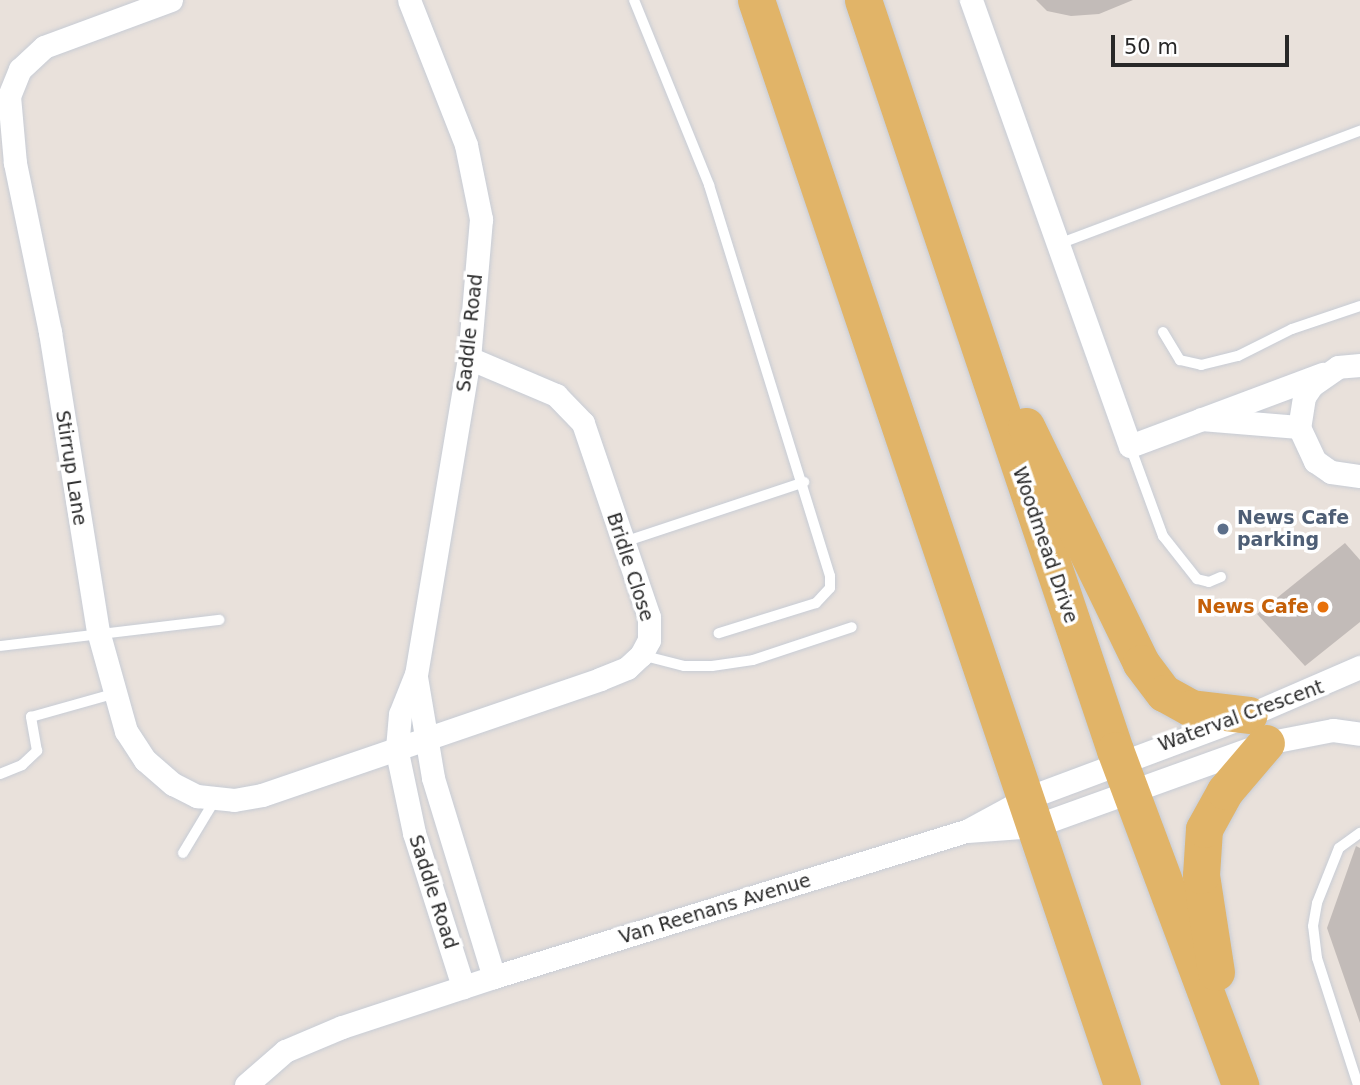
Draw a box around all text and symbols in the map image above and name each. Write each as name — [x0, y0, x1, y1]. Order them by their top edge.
scale bar — [1115, 21, 1294, 65]
text: 50 m — [1124, 35, 1178, 59]
street label: Saddle Road — [452, 273, 488, 393]
street label: Stirrup Lane — [51, 409, 91, 527]
street label: Woodmead Drive — [1008, 464, 1082, 626]
place label: News Cafe parking — [1237, 507, 1349, 551]
street label: Bridle Close — [602, 510, 658, 624]
marker: News Cafe parking — [1215, 521, 1231, 537]
place label: News Cafe — [1197, 596, 1309, 618]
marker: News Cafe — [1315, 599, 1331, 615]
street label: Waterval Crescent — [1155, 675, 1327, 757]
street label: Saddle Road — [404, 832, 462, 952]
street label: Van Reenans Avenue — [616, 869, 814, 949]

